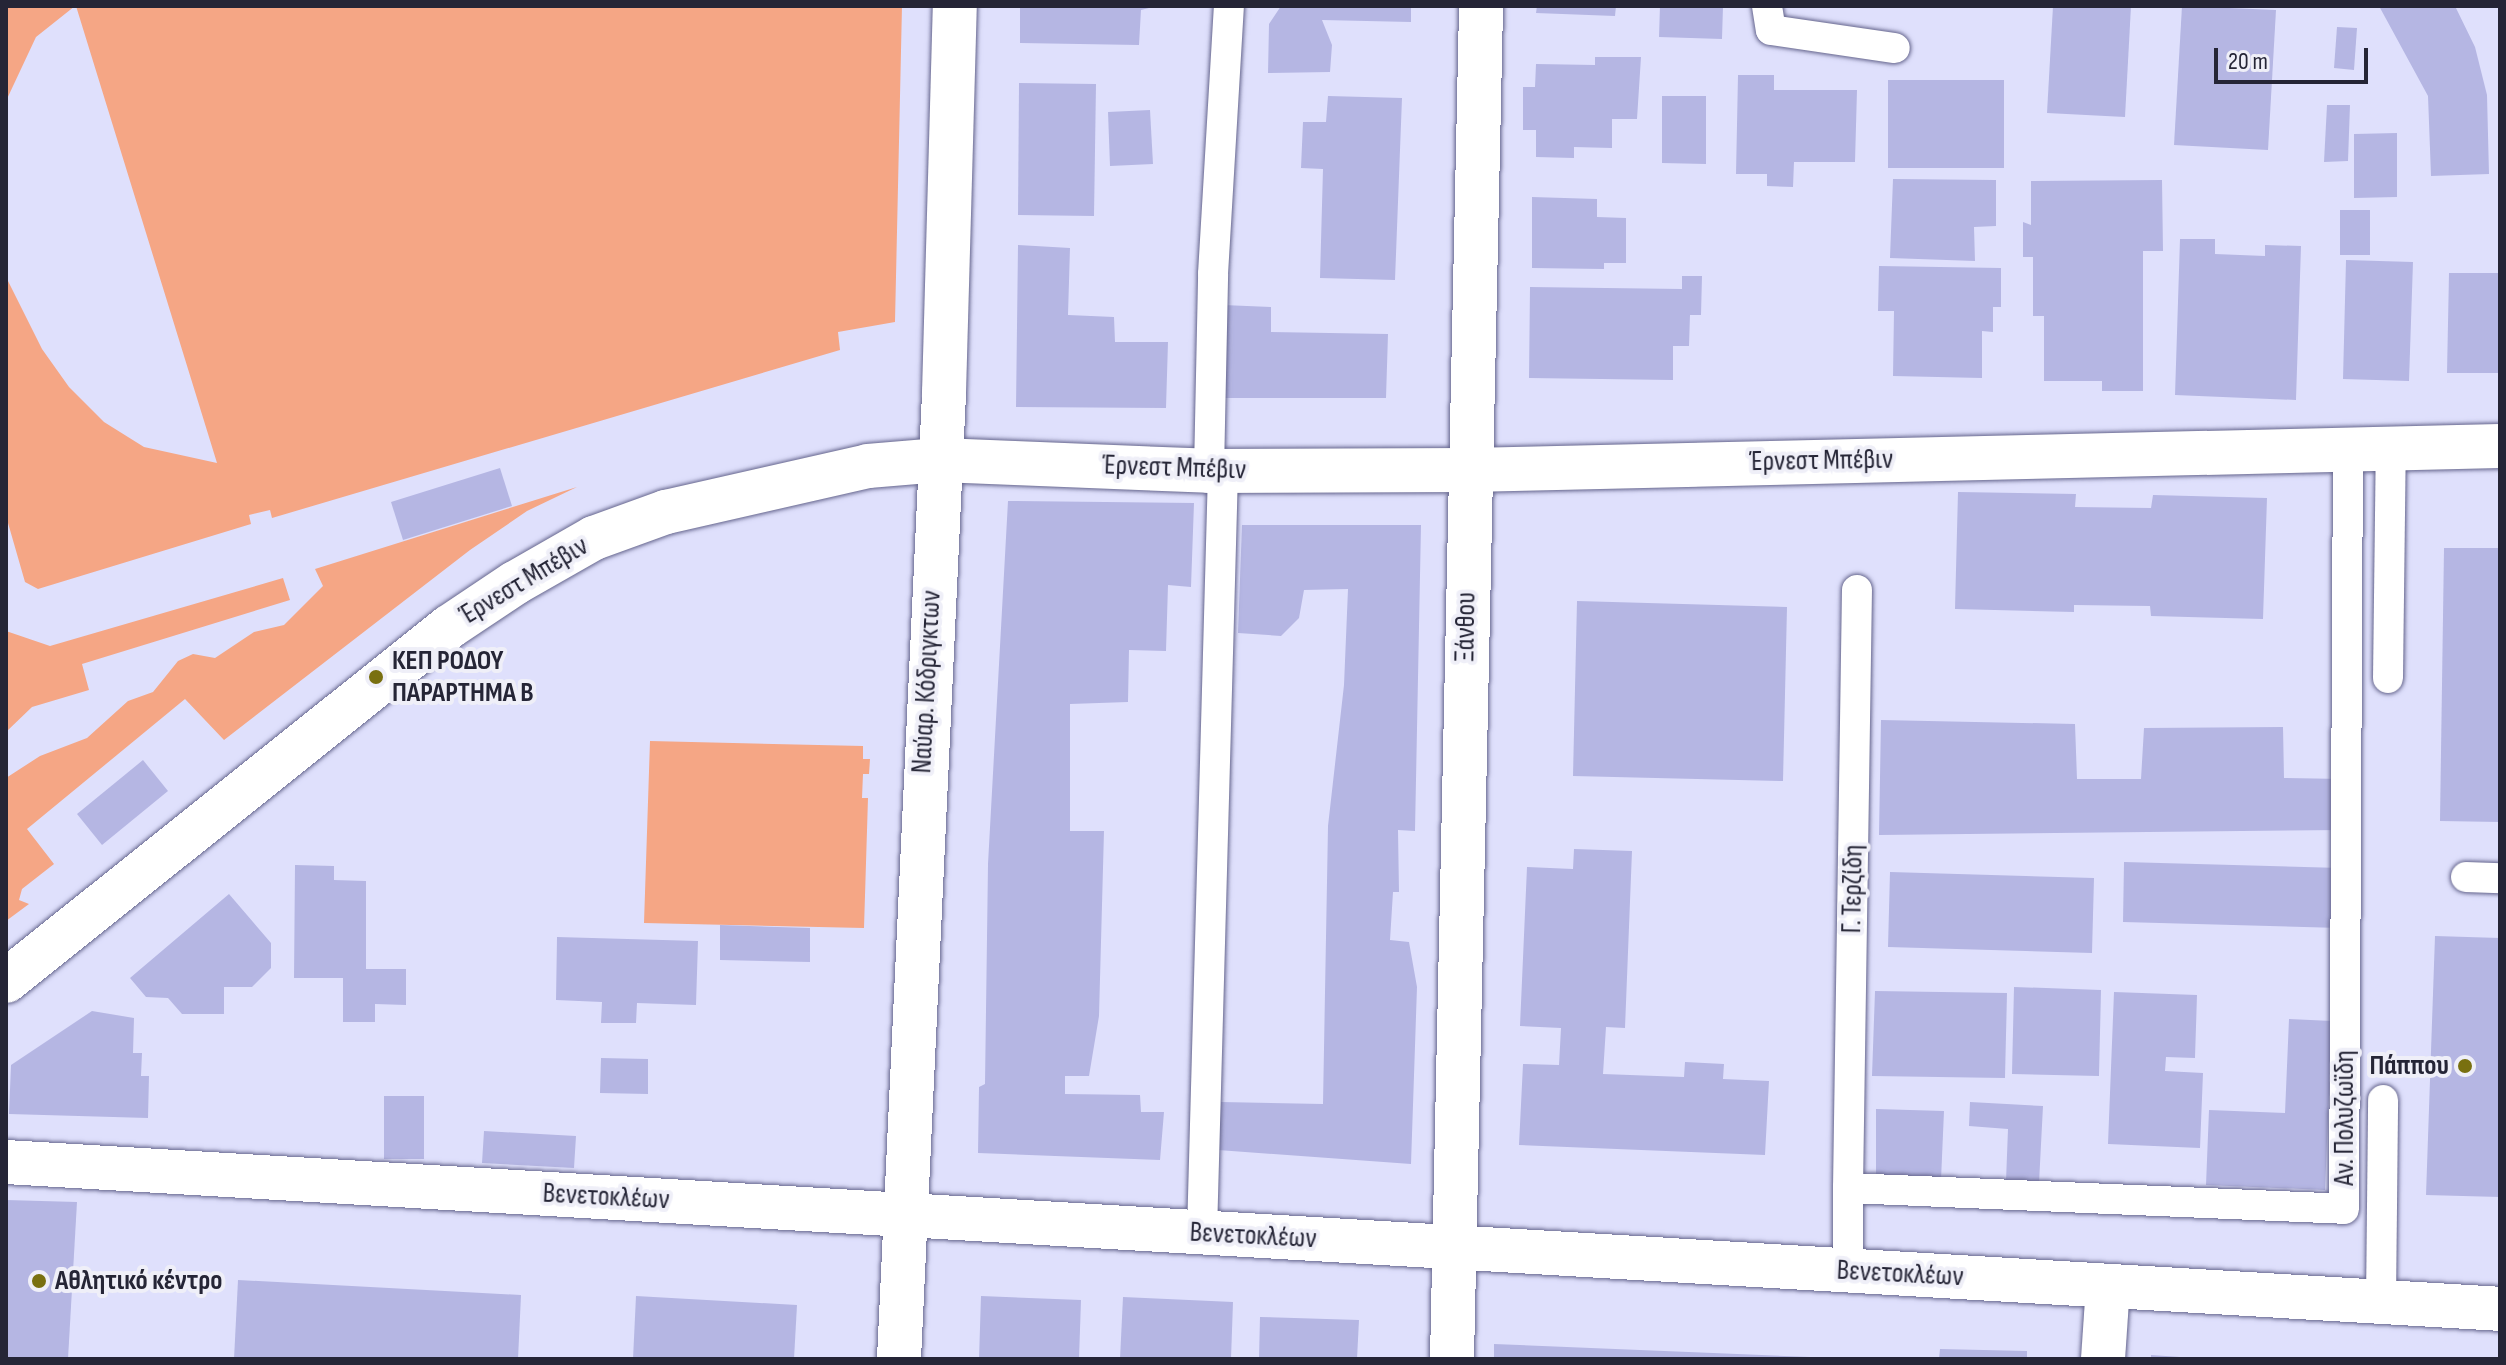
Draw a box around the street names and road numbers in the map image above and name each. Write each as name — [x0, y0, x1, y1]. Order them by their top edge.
street label: Έρνεστ Μπέβιν — [1749, 443, 1893, 479]
street label: Έρνεστ Μπέβιν — [1102, 449, 1246, 487]
street label: Έρνεστ Μπέβιν — [454, 530, 594, 632]
street label: Ναύαρ. Κόδριγκτων — [905, 590, 949, 774]
street label: Ξάνθου — [1449, 592, 1483, 662]
street label: Γ. Τερζίδη — [1835, 844, 1871, 934]
street label: Αν. Πολυζωϊδη — [2328, 1050, 2362, 1186]
street label: Βενετοκλέων — [542, 1177, 670, 1217]
street label: Βενετοκλέων — [1189, 1216, 1317, 1256]
street label: Βενετοκλέων — [1836, 1254, 1964, 1294]

